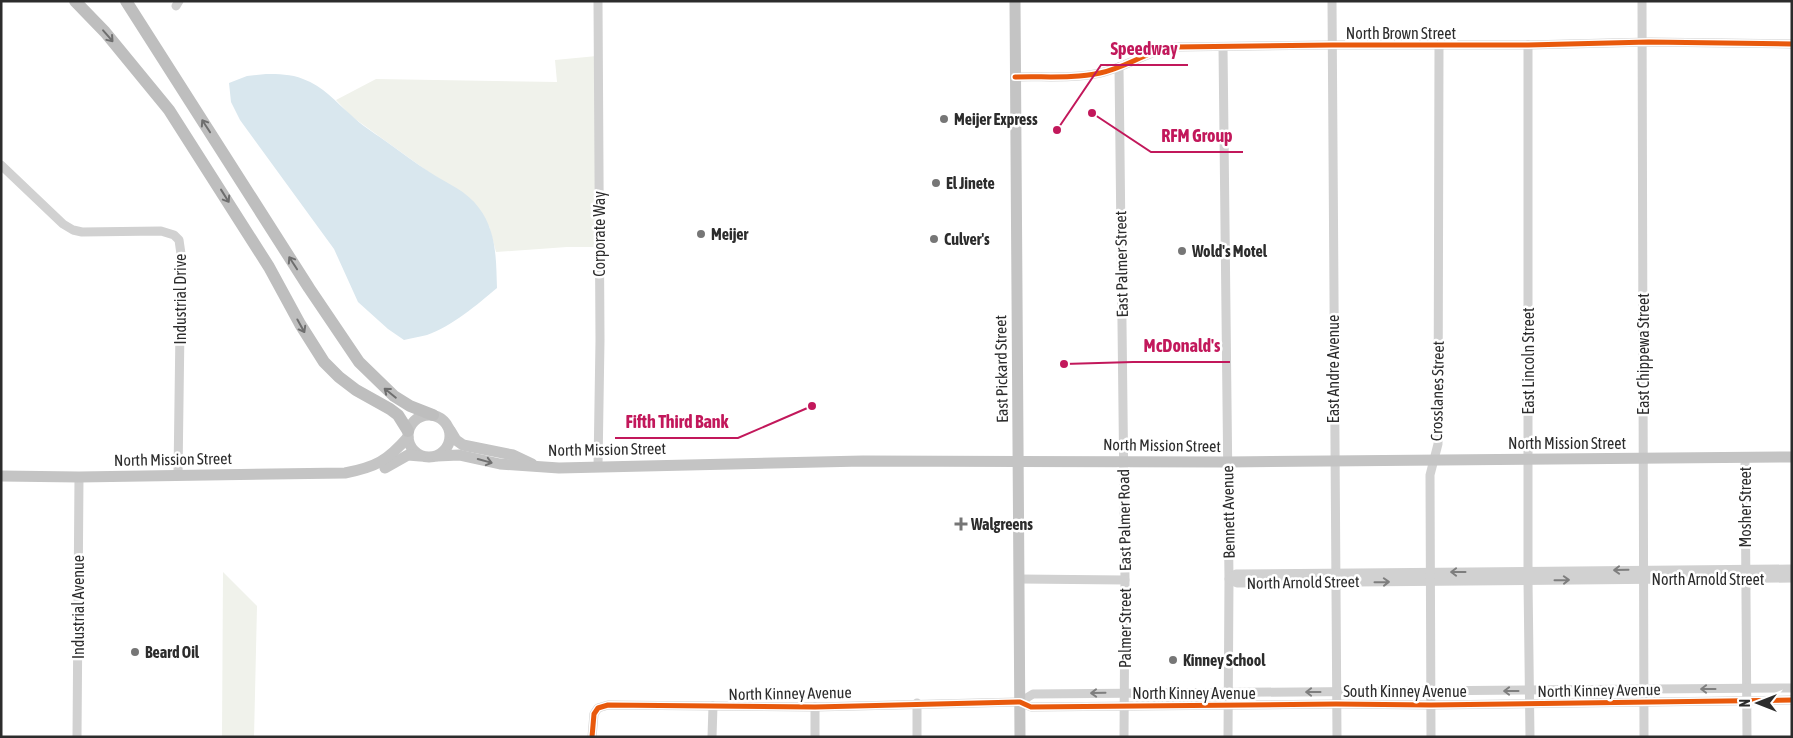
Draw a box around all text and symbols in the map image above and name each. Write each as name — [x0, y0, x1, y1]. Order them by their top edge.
street label: North Brown Street — [1346, 24, 1457, 42]
one-way arrow — [102, 30, 114, 43]
callout: Speedway — [1101, 32, 1188, 65]
text: Speedway — [1110, 38, 1178, 59]
place label: Meijer Express — [954, 110, 1038, 128]
marker: Meijer Express — [938, 113, 950, 125]
one-way arrow — [201, 119, 211, 133]
callout: RFM Group — [1151, 119, 1243, 152]
text: RFM Group — [1161, 125, 1233, 146]
place label: El Jinete — [946, 174, 995, 192]
marker: El Jinete — [930, 177, 942, 189]
one-way arrow — [220, 188, 230, 202]
street label: Corporate Way — [590, 191, 609, 277]
street label: East Palmer Street — [1111, 210, 1131, 318]
place label: Meijer — [711, 225, 749, 243]
marker: Meijer — [695, 228, 707, 240]
place label: Culver's — [944, 230, 990, 248]
marker: Culver's — [928, 233, 940, 245]
place label: Wold's Motel — [1191, 242, 1268, 260]
marker: Wold's Motel — [1176, 245, 1188, 257]
street label: Industrial Drive — [171, 254, 189, 344]
one-way arrow — [288, 256, 299, 270]
street label: East Chippewa Street — [1634, 293, 1653, 415]
street label: East Lincoln Street — [1519, 307, 1537, 415]
street label: East Pickard Street — [991, 315, 1011, 423]
street label: East Andre Avenue — [1324, 315, 1342, 423]
one-way arrow — [296, 318, 306, 332]
callout: McDonald's — [1133, 329, 1230, 362]
text: McDonald's — [1144, 335, 1221, 356]
street label: Crosslanes Street — [1427, 340, 1447, 441]
one-way arrow — [384, 387, 397, 398]
callout: Fifth Third Bank — [615, 405, 738, 438]
text: Fifth Third Bank — [625, 411, 730, 432]
street label: North Mission Street — [1508, 434, 1626, 452]
street label: North Mission Street — [1103, 435, 1222, 455]
street label: North Mission Street — [548, 439, 667, 459]
street label: North Mission Street — [114, 449, 233, 469]
one-way arrow — [477, 456, 493, 466]
street label: Bennett Avenue — [1218, 465, 1238, 559]
street label: Mosher Street — [1736, 466, 1754, 547]
street label: East Palmer Road — [1114, 469, 1134, 571]
place label: Walgreens — [970, 515, 1033, 533]
marker: Walgreens — [955, 518, 967, 530]
street label: Industrial Avenue — [69, 555, 87, 659]
one-way arrow — [1613, 565, 1629, 575]
one-way arrow — [1450, 567, 1466, 577]
street label: North Arnold Street — [1652, 570, 1765, 588]
street label: North Arnold Street — [1246, 572, 1360, 592]
one-way arrow — [1553, 576, 1569, 585]
one-way arrow — [1373, 577, 1389, 586]
street label: Palmer Street — [1116, 588, 1134, 668]
place label: Beard Oil — [145, 643, 200, 661]
marker: Beard Oil — [129, 646, 141, 658]
place label: Kinney School — [1183, 651, 1266, 669]
marker: Kinney School — [1167, 654, 1179, 666]
north arrow — [1733, 678, 1783, 728]
street label: North Kinney Avenue — [1537, 680, 1661, 701]
street label: South Kinney Avenue — [1343, 682, 1467, 701]
street label: North Kinney Avenue — [728, 683, 852, 704]
street label: North Kinney Avenue — [1132, 684, 1256, 703]
one-way arrow — [1700, 684, 1716, 694]
one-way arrow — [1503, 686, 1519, 696]
one-way arrow — [1305, 687, 1322, 697]
one-way arrow — [1090, 688, 1106, 698]
text: N — [1737, 699, 1753, 707]

